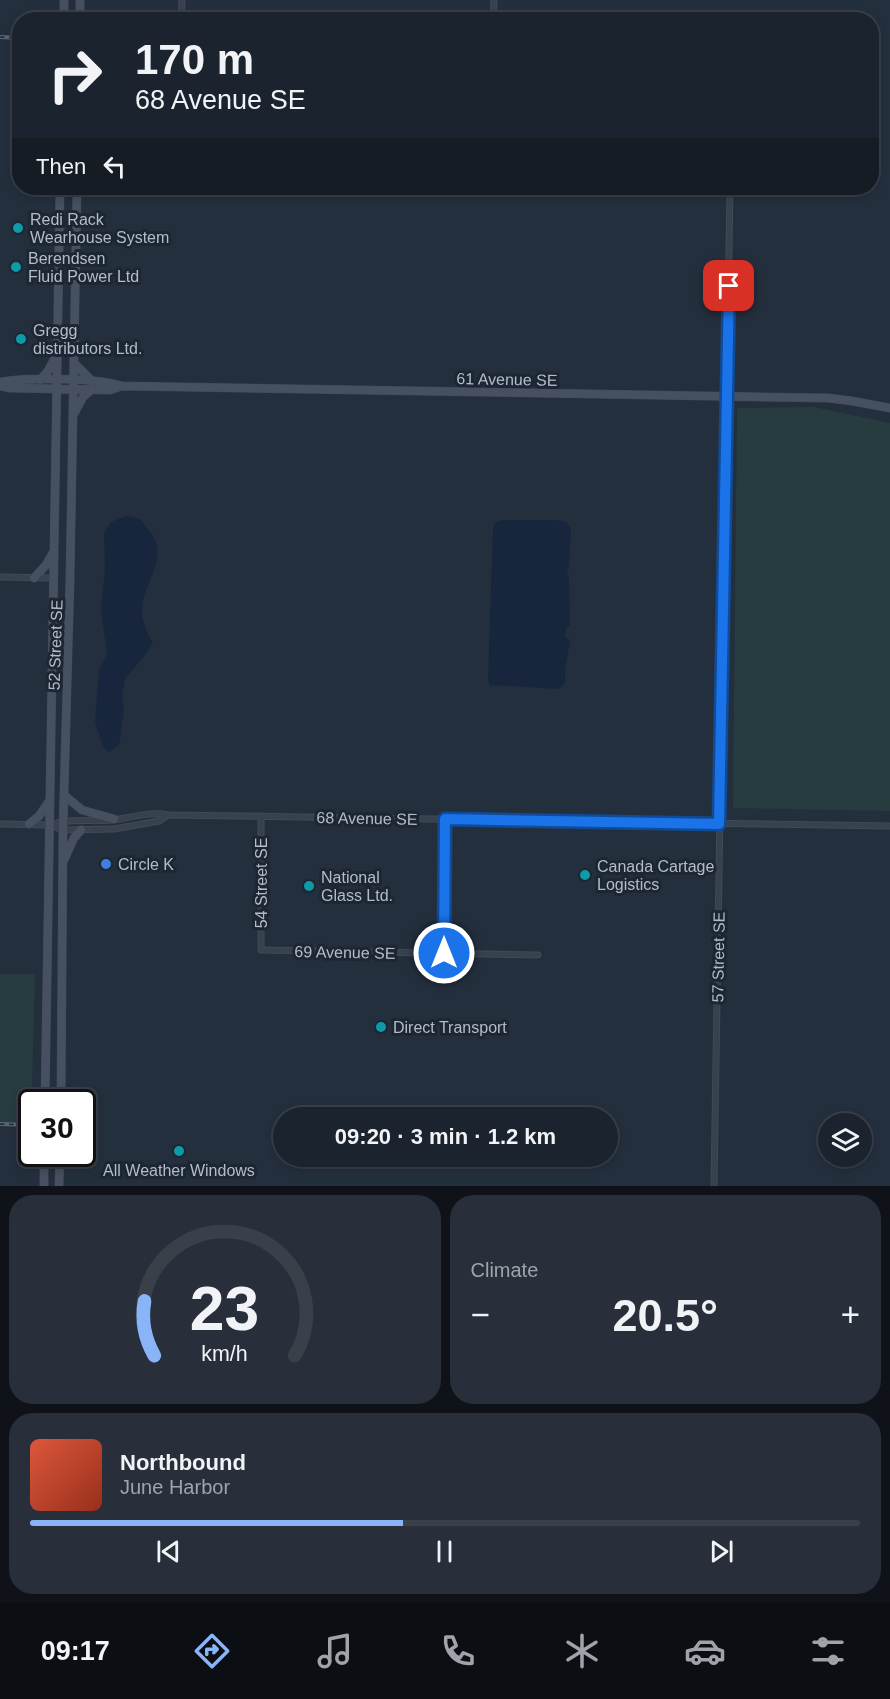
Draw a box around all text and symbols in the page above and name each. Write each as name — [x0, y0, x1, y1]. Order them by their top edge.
icon: right — [36, 36, 114, 114]
text: 170 m — [135, 36, 254, 83]
text: 68 Avenue SE — [135, 85, 306, 115]
icon: left — [98, 150, 131, 183]
text: Then — [36, 154, 86, 179]
place label: Redi Rack Wearhouse System — [30, 211, 169, 246]
marker: Redi Rack Wearhouse System — [11, 221, 25, 235]
place label: Berendsen Fluid Power Ltd — [28, 250, 139, 285]
marker: Berendsen Fluid Power Ltd — [9, 260, 23, 274]
pin — [703, 260, 754, 311]
icon: arrive — [712, 269, 745, 302]
place label: Gregg distributors Ltd. — [33, 322, 142, 357]
marker: Gregg distributors Ltd. — [14, 332, 28, 346]
street label: 61 Avenue SE — [456, 370, 558, 389]
street label: 52 Street SE — [45, 599, 66, 691]
street label: 68 Avenue SE — [316, 809, 418, 828]
street label: 54 Street SE — [253, 838, 270, 928]
place label: Circle K — [118, 856, 174, 873]
marker: Circle K — [99, 857, 113, 871]
place label: Canada Cartage Logistics — [597, 858, 715, 893]
marker: Canada Cartage Logistics — [578, 868, 592, 882]
place label: National Glass Ltd. — [321, 869, 393, 904]
marker: National Glass Ltd. — [302, 879, 316, 893]
street label: 57 Street SE — [709, 912, 728, 1003]
position arrow — [412, 921, 476, 985]
street label: 69 Avenue SE — [294, 943, 396, 962]
place label: Direct Transport — [393, 1019, 507, 1036]
marker: Direct Transport — [374, 1020, 388, 1034]
speed limit sign: 30 — [18, 1089, 96, 1167]
map controls — [818, 1113, 872, 1167]
button: layers — [818, 1113, 872, 1167]
text: 09:20 · 3 min · 1.2 km — [335, 1124, 556, 1149]
marker: All Weather Windows — [172, 1144, 186, 1158]
place label: All Weather Windows — [103, 1162, 255, 1179]
text: Climate — [471, 1259, 538, 1281]
text: 23 — [190, 1274, 259, 1343]
text: 20.5° — [612, 1290, 718, 1341]
text: − — [471, 1296, 490, 1333]
text: + — [841, 1296, 860, 1333]
text: km/h — [202, 1343, 248, 1367]
text: Northbound — [120, 1450, 246, 1475]
text: June Harbor — [120, 1476, 230, 1498]
icon: previous — [152, 1535, 185, 1568]
icon: pause — [428, 1535, 461, 1568]
icon: next — [705, 1535, 738, 1568]
icon: directions — [191, 1630, 233, 1672]
icon: music — [314, 1630, 356, 1672]
icon: phone — [437, 1630, 479, 1672]
icon: climate — [561, 1630, 603, 1672]
icon: car — [684, 1630, 726, 1672]
icon: filters — [807, 1630, 849, 1672]
text: 09:17 — [41, 1636, 110, 1666]

